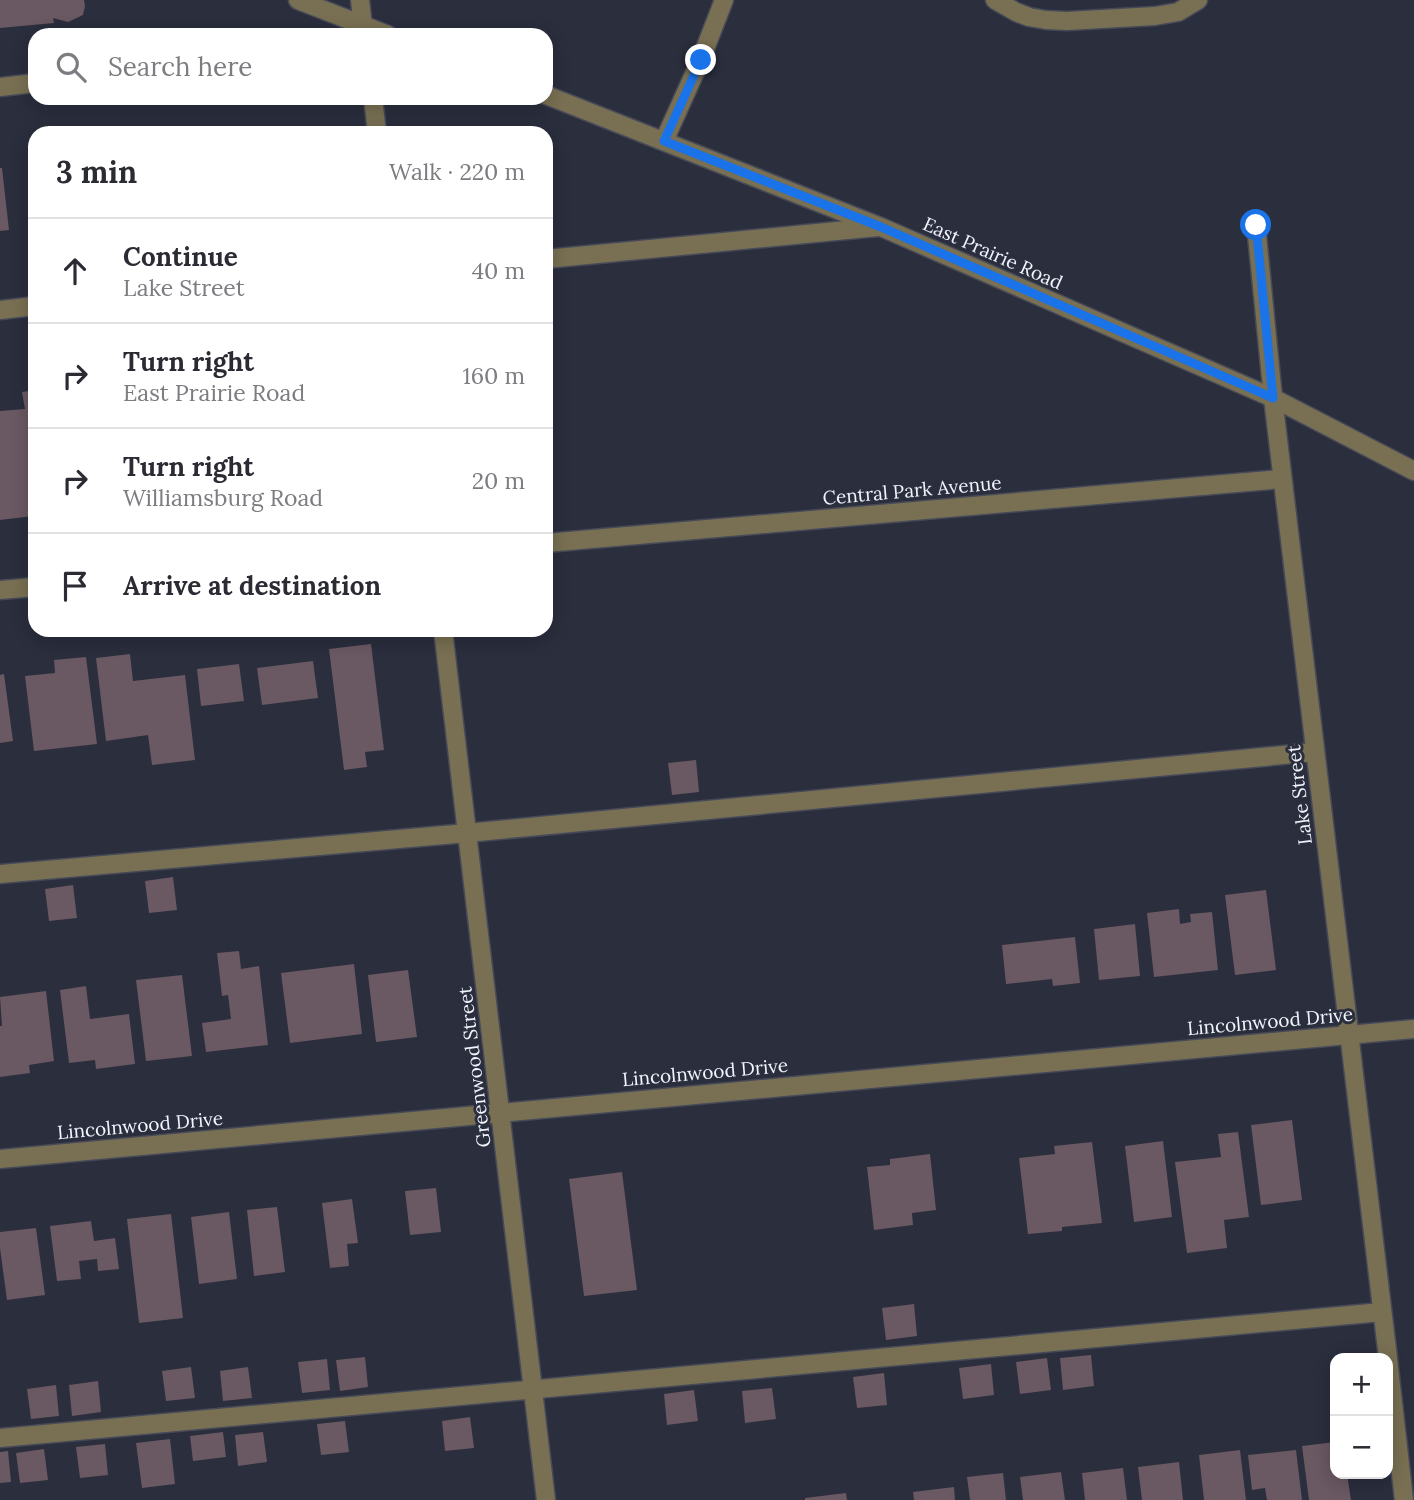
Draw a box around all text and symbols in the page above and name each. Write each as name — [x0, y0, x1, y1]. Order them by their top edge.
search box — [28, 28, 553, 105]
route end — [685, 44, 716, 75]
icon: search — [52, 48, 90, 86]
text: Search here — [108, 50, 252, 83]
text: 3 min — [56, 153, 137, 191]
text: Walk · 220 m — [389, 157, 525, 186]
route start — [1240, 209, 1271, 240]
street label: East Prairie Road — [919, 211, 1067, 295]
text: Continue — [123, 240, 238, 273]
icon: ahead — [56, 252, 94, 290]
text: 40 m — [472, 256, 525, 285]
text: Lake Street — [123, 273, 245, 302]
text: Turn right — [123, 345, 254, 378]
icon: right — [56, 357, 94, 395]
text: 160 m — [462, 361, 525, 390]
text: East Prairie Road — [123, 378, 305, 407]
text: Turn right — [123, 450, 254, 483]
icon: right — [56, 462, 94, 500]
text: 20 m — [472, 466, 525, 495]
street label: Central Park Avenue — [822, 470, 1002, 510]
text: Williamsburg Road — [123, 483, 323, 512]
icon: arrive — [56, 567, 94, 605]
text: Arrive at destination — [123, 569, 381, 602]
street label: Lake Street — [1281, 743, 1317, 846]
street label: Greenwood Street — [452, 985, 496, 1149]
street label: Lincolnwood Drive — [1186, 1002, 1354, 1040]
street label: Lincolnwood Drive — [621, 1053, 789, 1091]
street label: Lincolnwood Drive — [56, 1106, 224, 1144]
map controls — [1330, 1353, 1393, 1479]
button: + — [1330, 1353, 1393, 1416]
button: − — [1330, 1416, 1393, 1479]

